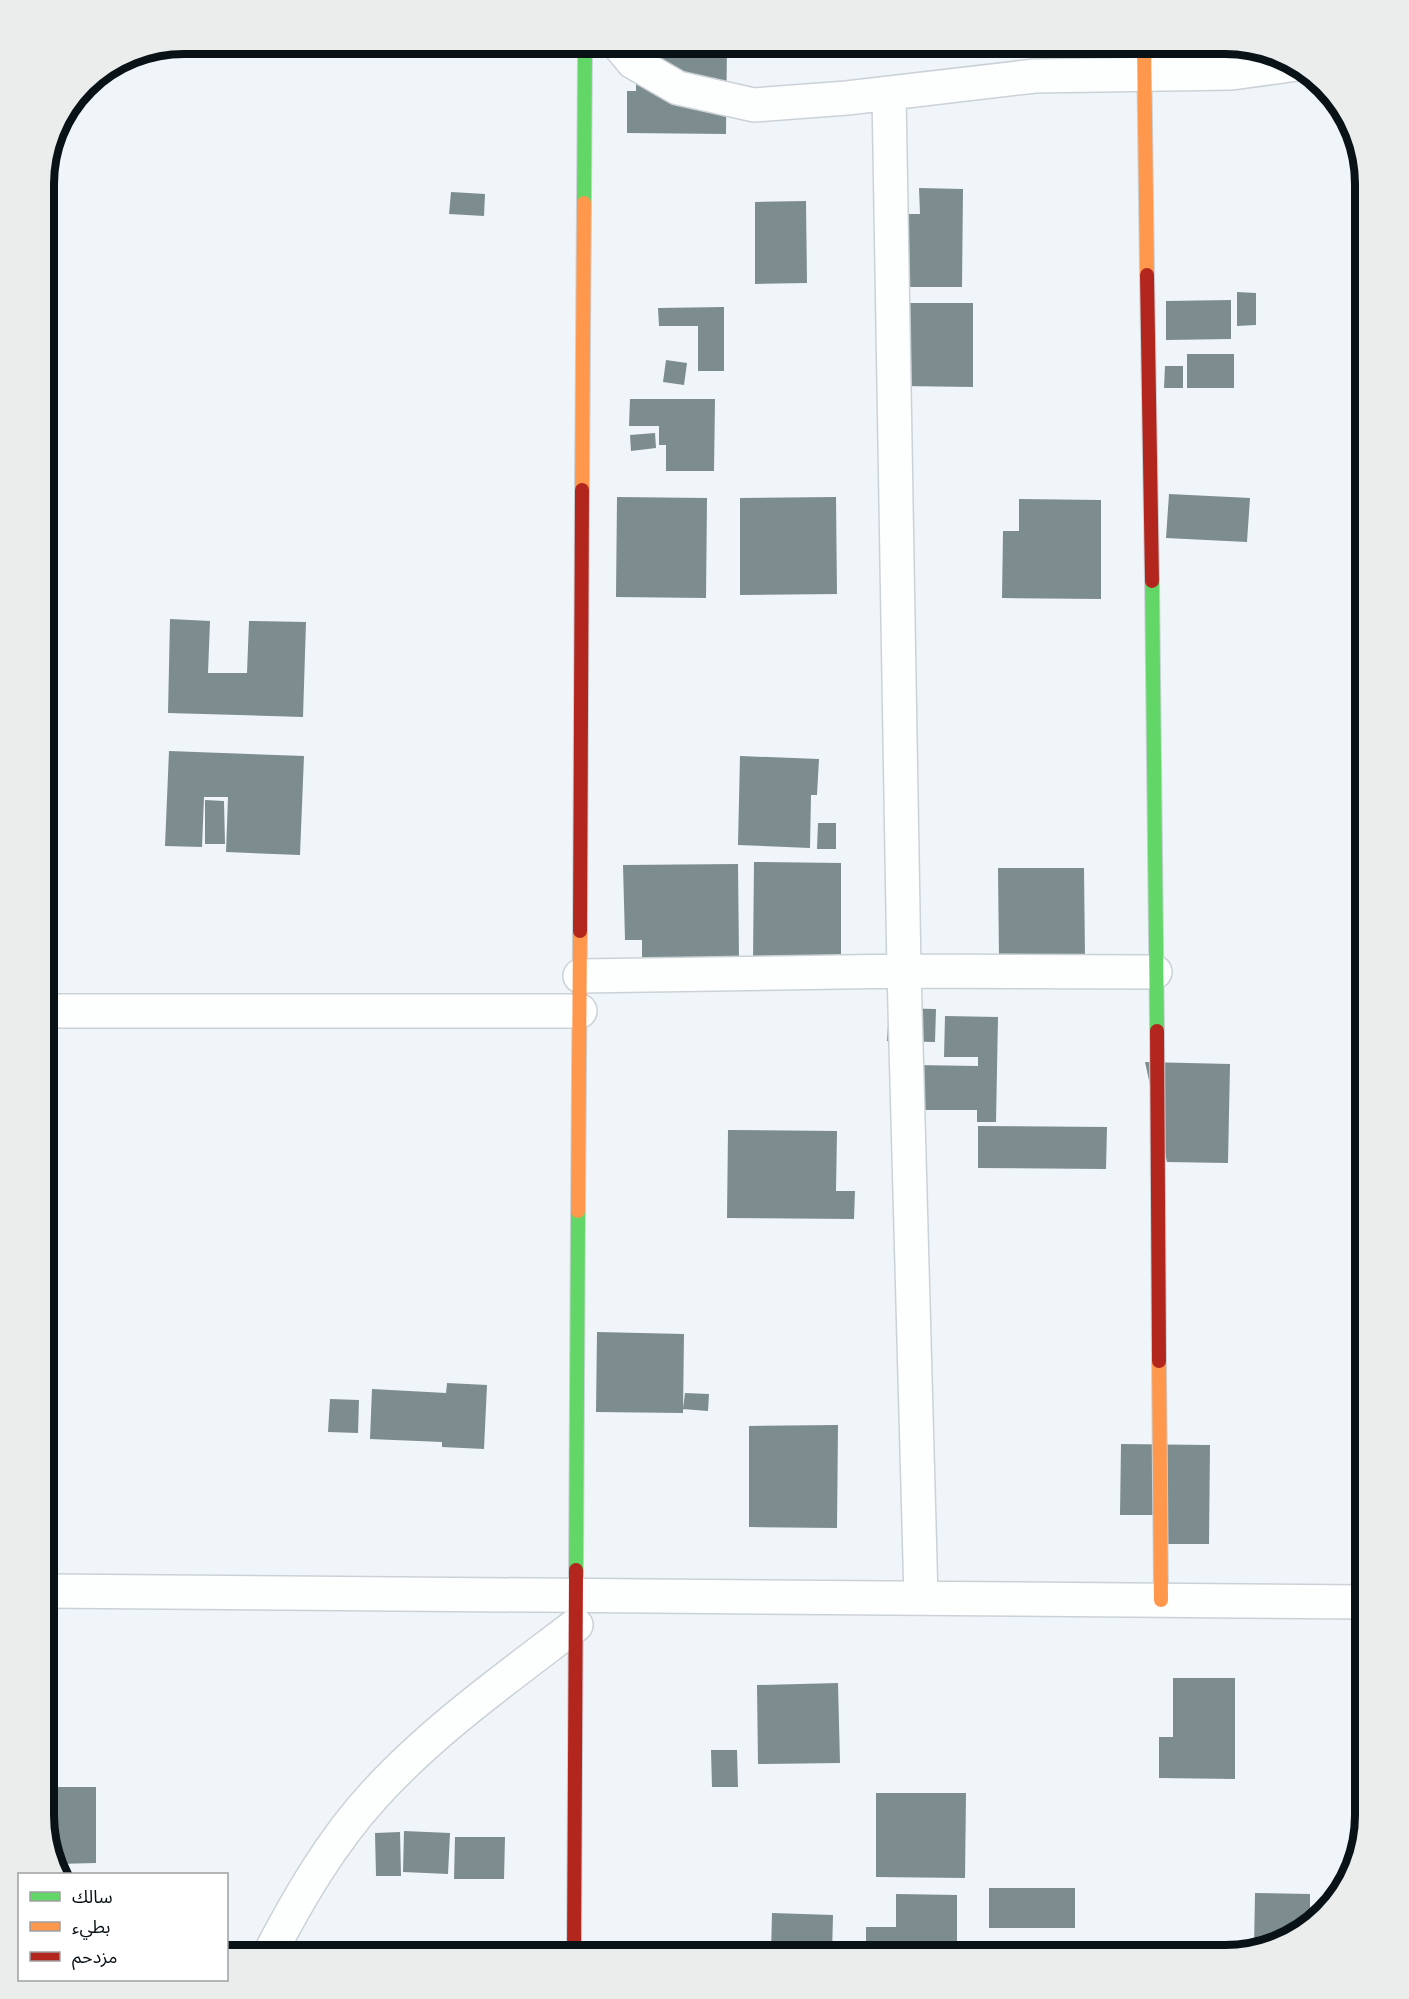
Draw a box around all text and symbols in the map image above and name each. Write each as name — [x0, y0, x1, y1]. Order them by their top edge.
legend — [18, 1873, 228, 1981]
text: سالك — [72, 1884, 113, 1908]
text: بطيء — [72, 1914, 110, 1940]
text: مزدحم — [72, 1944, 117, 1970]

